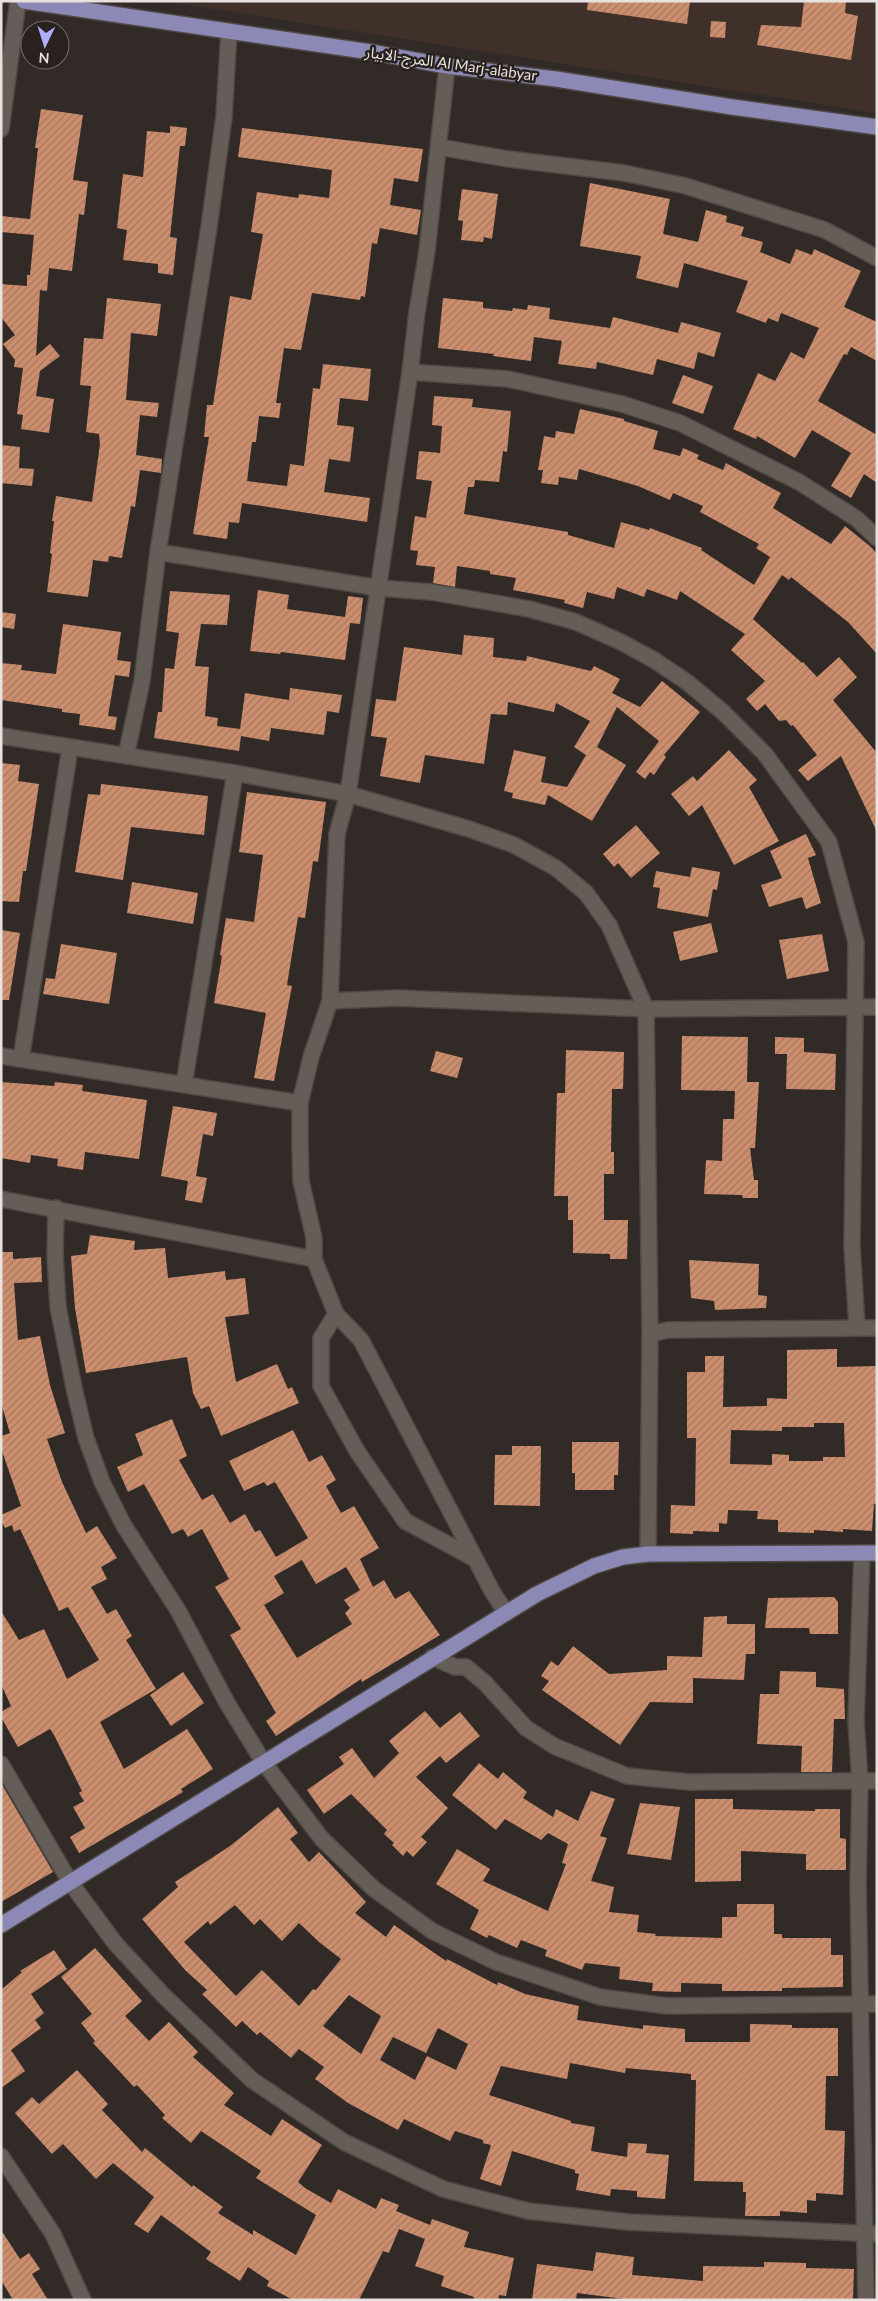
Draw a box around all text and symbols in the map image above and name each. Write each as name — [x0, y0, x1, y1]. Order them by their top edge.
north arrow — [20, 20, 70, 70]
street label: المرج-الابيار Al Marj-alabyar — [363, 42, 539, 88]
text: N — [38, 50, 50, 67]

